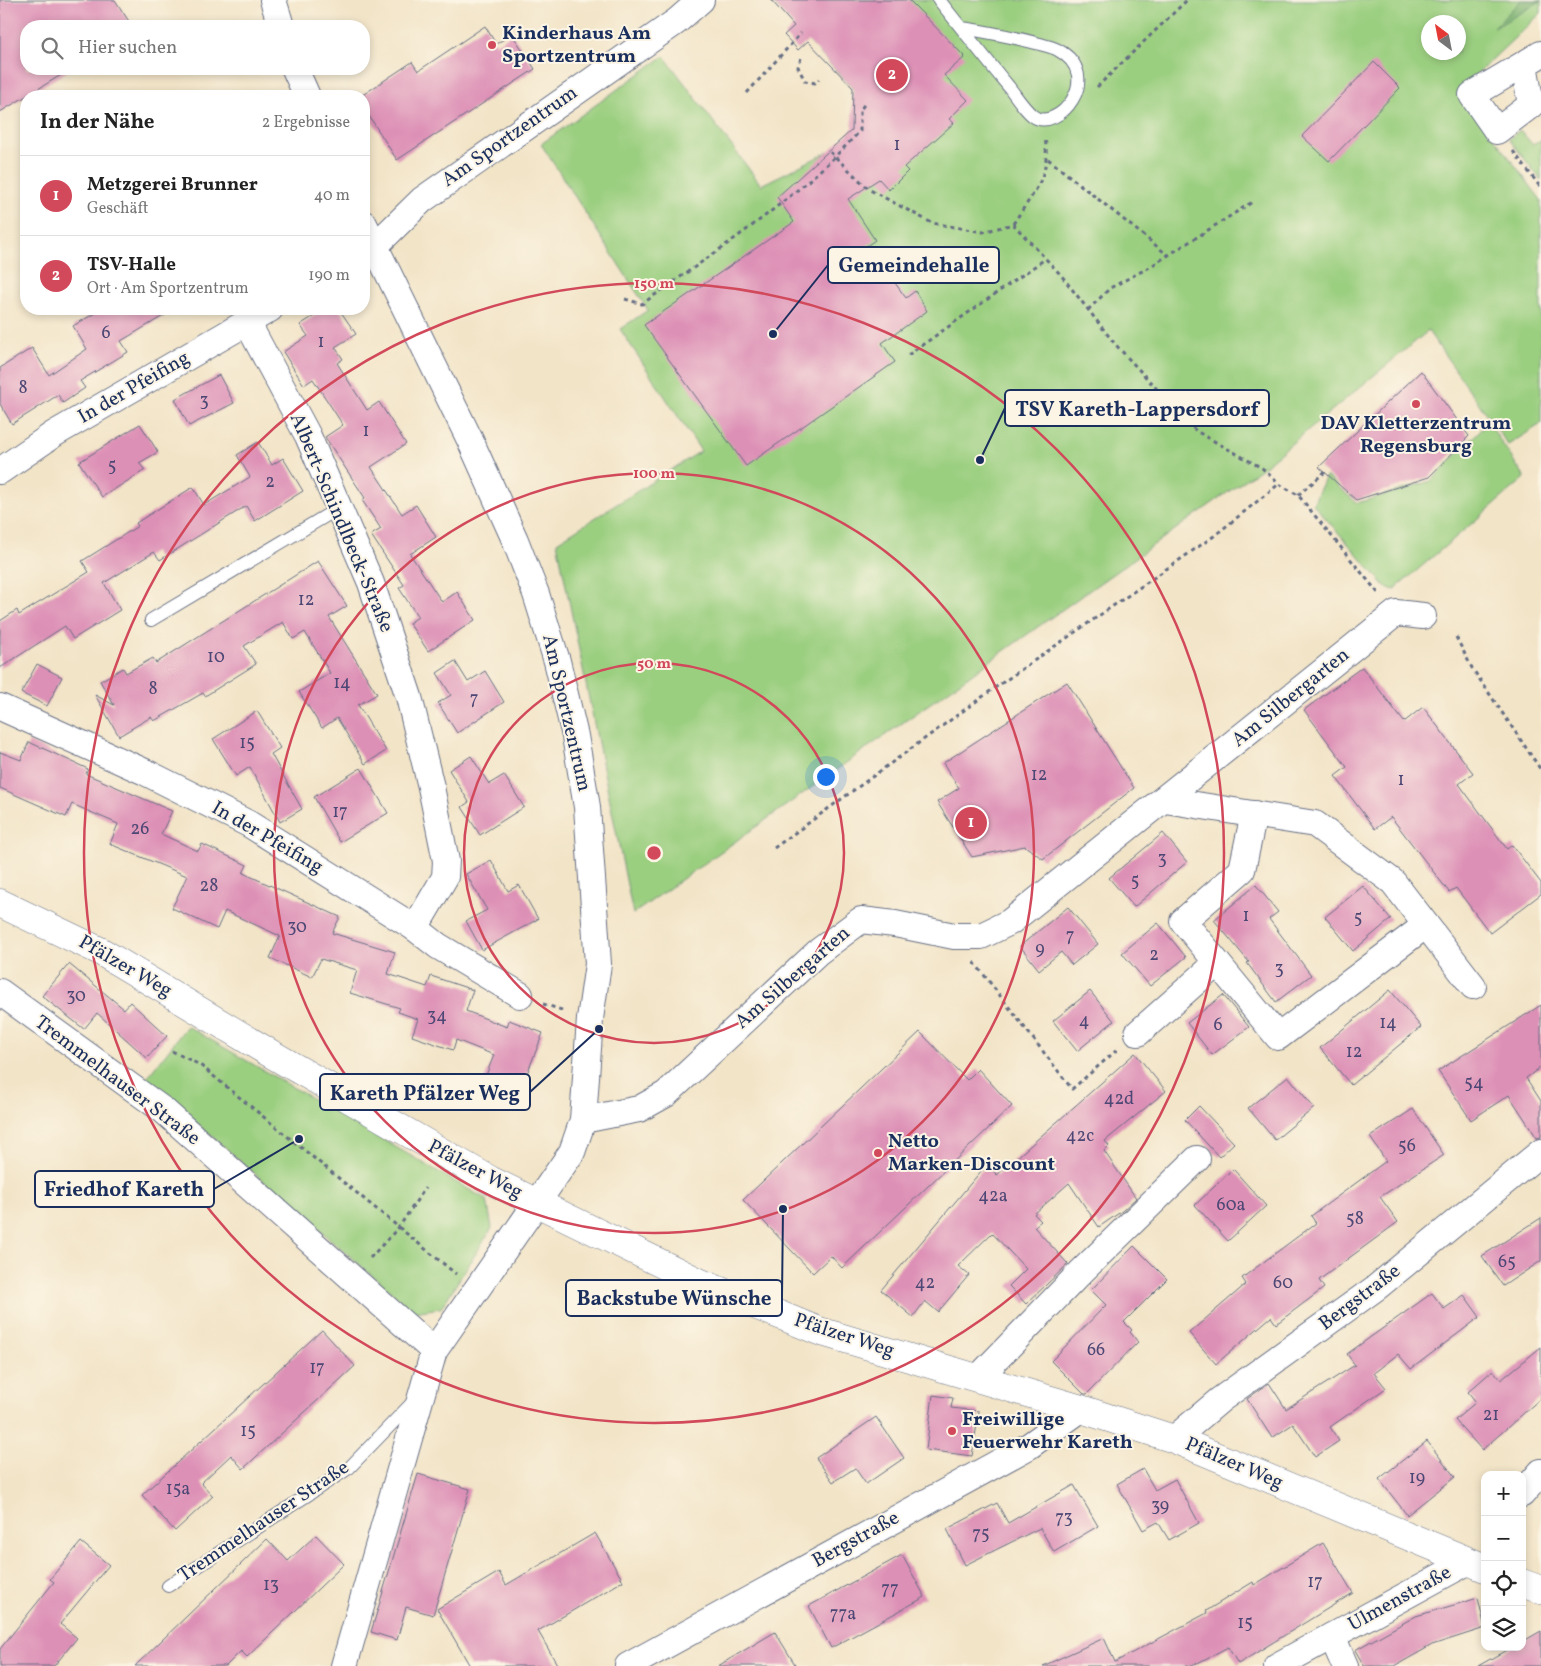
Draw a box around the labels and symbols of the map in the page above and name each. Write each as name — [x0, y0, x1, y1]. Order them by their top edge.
north arrow — [1421, 15, 1466, 60]
place label: Kinderhaus Am Sportzentrum — [502, 20, 651, 71]
marker: Kinderhaus Am Sportzentrum — [486, 39, 498, 51]
pin: 2 — [876, 56, 908, 94]
street label: Am Sportzentrum — [436, 80, 584, 194]
house number: 1 — [894, 133, 900, 158]
callout: Gemeindehalle — [828, 247, 999, 283]
text: Gemeindehalle — [838, 252, 990, 281]
text: 150 m — [634, 274, 674, 295]
house number: 6 — [101, 321, 111, 346]
house number: 1 — [318, 330, 324, 355]
street label: In der Pfeifing — [73, 345, 195, 431]
house number: 8 — [18, 376, 28, 401]
house number: 3 — [199, 389, 209, 414]
callout: TSV Kareth-Lappersdorf — [1005, 390, 1269, 426]
text: TSV Kareth-Lappersdorf — [1015, 396, 1261, 425]
marker: DAV Kletterzentrum Regensburg — [1410, 398, 1422, 410]
street label: Albert-Schindlbeck-Straße — [282, 409, 400, 637]
place label: DAV Kletterzentrum Regensburg — [1321, 410, 1511, 461]
house number: 1 — [363, 419, 369, 444]
house number: 5 — [108, 454, 116, 479]
text: 100 m — [633, 464, 676, 485]
house number: 2 — [265, 470, 275, 495]
house number: 12 — [298, 588, 314, 613]
street label: Am Sportzentrum — [534, 632, 598, 794]
street label: Am Silbergarten — [1226, 642, 1356, 754]
house number: 10 — [207, 645, 225, 670]
text: 50 m — [637, 654, 671, 675]
house number: 14 — [333, 671, 351, 696]
house number: 8 — [148, 677, 158, 702]
house number: 7 — [470, 687, 478, 712]
house number: 15 — [239, 731, 255, 756]
house number: 12 — [1031, 763, 1047, 788]
your location — [813, 764, 839, 790]
house number: 1 — [1398, 768, 1404, 793]
street label: In der Pfeifing — [206, 795, 328, 881]
house number: 17 — [332, 800, 348, 825]
pin: 1 — [955, 804, 987, 842]
house number: 26 — [131, 817, 149, 842]
centre of rings — [645, 844, 663, 862]
house number: 3 — [1157, 847, 1167, 872]
house number: 5 — [1131, 869, 1139, 894]
house number: 28 — [200, 874, 218, 899]
house number: 1 — [1243, 904, 1249, 929]
house number: 5 — [1354, 906, 1362, 931]
house number: 30 — [287, 915, 307, 940]
street label: Am Silbergarten — [729, 920, 857, 1036]
house number: 7 — [1066, 924, 1074, 949]
street label: Pfälzer Weg — [73, 929, 177, 1005]
house number: 9 — [1035, 937, 1045, 962]
house number: 2 — [1149, 943, 1159, 968]
house number: 3 — [1274, 957, 1284, 982]
house number: 30 — [66, 984, 86, 1009]
house number: 34 — [427, 1004, 447, 1029]
street label: Tremmelhauser Straße — [28, 1009, 206, 1153]
house number: 4 — [1079, 1009, 1089, 1034]
house number: 14 — [1379, 1011, 1397, 1036]
house number: 6 — [1213, 1013, 1223, 1038]
house number: 12 — [1346, 1040, 1362, 1065]
house number: 54 — [1464, 1071, 1484, 1096]
callout: Kareth Pfälzer Weg — [320, 1074, 530, 1110]
text: Kareth Pfälzer Weg — [330, 1080, 520, 1109]
house number: 42d — [1104, 1087, 1134, 1112]
house number: 42c — [1066, 1124, 1094, 1149]
place label: Netto Marken-Discount — [888, 1128, 1055, 1179]
street label: Pfälzer Weg — [422, 1133, 528, 1207]
house number: 56 — [1398, 1134, 1416, 1159]
marker: Netto Marken-Discount — [872, 1147, 884, 1159]
callout: Friedhof Kareth — [35, 1171, 214, 1207]
text: Friedhof Kareth — [44, 1176, 205, 1205]
house number: 42a — [978, 1184, 1008, 1209]
house number: 60a — [1217, 1193, 1245, 1218]
house number: 58 — [1346, 1207, 1364, 1232]
house number: 65 — [1498, 1250, 1516, 1275]
street label: Bergstraße — [1313, 1258, 1407, 1338]
house number: 42 — [915, 1271, 935, 1296]
house number: 60 — [1273, 1271, 1293, 1296]
callout: Backstube Wünsche — [566, 1280, 782, 1316]
text: Backstube Wünsche — [576, 1285, 772, 1314]
street label: Pfälzer Weg — [790, 1307, 898, 1365]
house number: 66 — [1087, 1338, 1105, 1363]
house number: 17 — [309, 1356, 325, 1381]
house number: 21 — [1483, 1403, 1499, 1428]
place label: Freiwillige Feuerwehr Kareth — [962, 1406, 1133, 1457]
house number: 15 — [240, 1419, 256, 1444]
marker: Freiwillige Feuerwehr Kareth — [946, 1425, 958, 1437]
street label: Pfälzer Weg — [1181, 1431, 1287, 1497]
street label: Tremmelhauser Straße — [173, 1454, 355, 1590]
house number: 19 — [1409, 1466, 1425, 1491]
house number: 15a — [166, 1477, 190, 1502]
house number: 39 — [1151, 1494, 1169, 1519]
street label: Bergstraße — [807, 1505, 905, 1575]
house number: 73 — [1055, 1506, 1073, 1531]
house number: 75 — [972, 1522, 990, 1547]
street label: Ulmenstraße — [1343, 1559, 1457, 1639]
house number: 17 — [1307, 1570, 1323, 1595]
house number: 13 — [263, 1573, 279, 1598]
house number: 77 — [881, 1577, 899, 1602]
house number: 77a — [830, 1602, 856, 1627]
house number: 15 — [1237, 1611, 1253, 1636]

